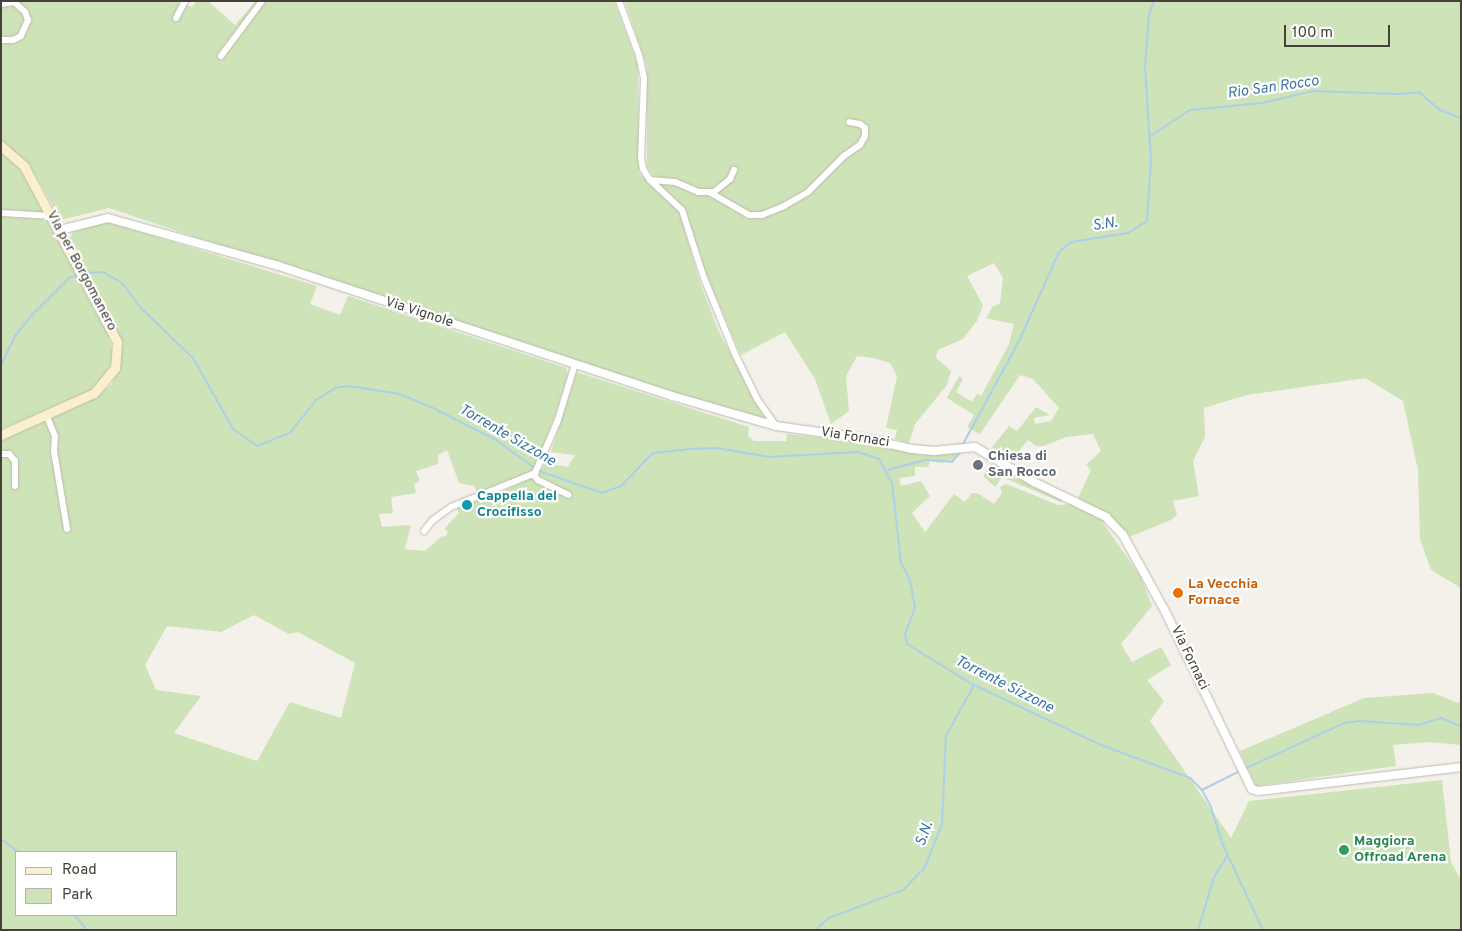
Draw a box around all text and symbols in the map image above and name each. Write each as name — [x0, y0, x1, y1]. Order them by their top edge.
scale bar — [1287, 15, 1393, 47]
text: 100 m — [1292, 24, 1333, 43]
water label: Rio San Rocco — [1226, 73, 1320, 103]
street label: Via per Borgomanero — [42, 208, 120, 334]
water label: S.N. — [1091, 214, 1119, 236]
street label: Via Vignole — [383, 294, 455, 332]
water label: Torrente Sizzone — [456, 401, 558, 471]
street label: Via Fornaci — [819, 424, 891, 452]
place label: Chiesa di San Rocco — [988, 449, 1057, 482]
marker: Chiesa di San Rocco — [972, 459, 984, 471]
place label: Cappella del Crocifisso — [477, 489, 557, 522]
marker: Cappella del Crocifisso — [461, 499, 473, 511]
place label: La Vecchia Fornace — [1188, 577, 1259, 610]
marker: La Vecchia Fornace — [1172, 587, 1184, 599]
street label: Via Fornaci — [1166, 623, 1212, 693]
water label: Torrente Sizzone — [952, 652, 1056, 718]
water label: S.N. — [912, 819, 938, 849]
place label: Maggiora Offroad Arena — [1354, 834, 1447, 866]
marker: Maggiora Offroad Arena — [1338, 844, 1350, 856]
legend — [15, 851, 178, 916]
text: Road — [62, 861, 97, 880]
text: Park — [62, 886, 93, 905]

